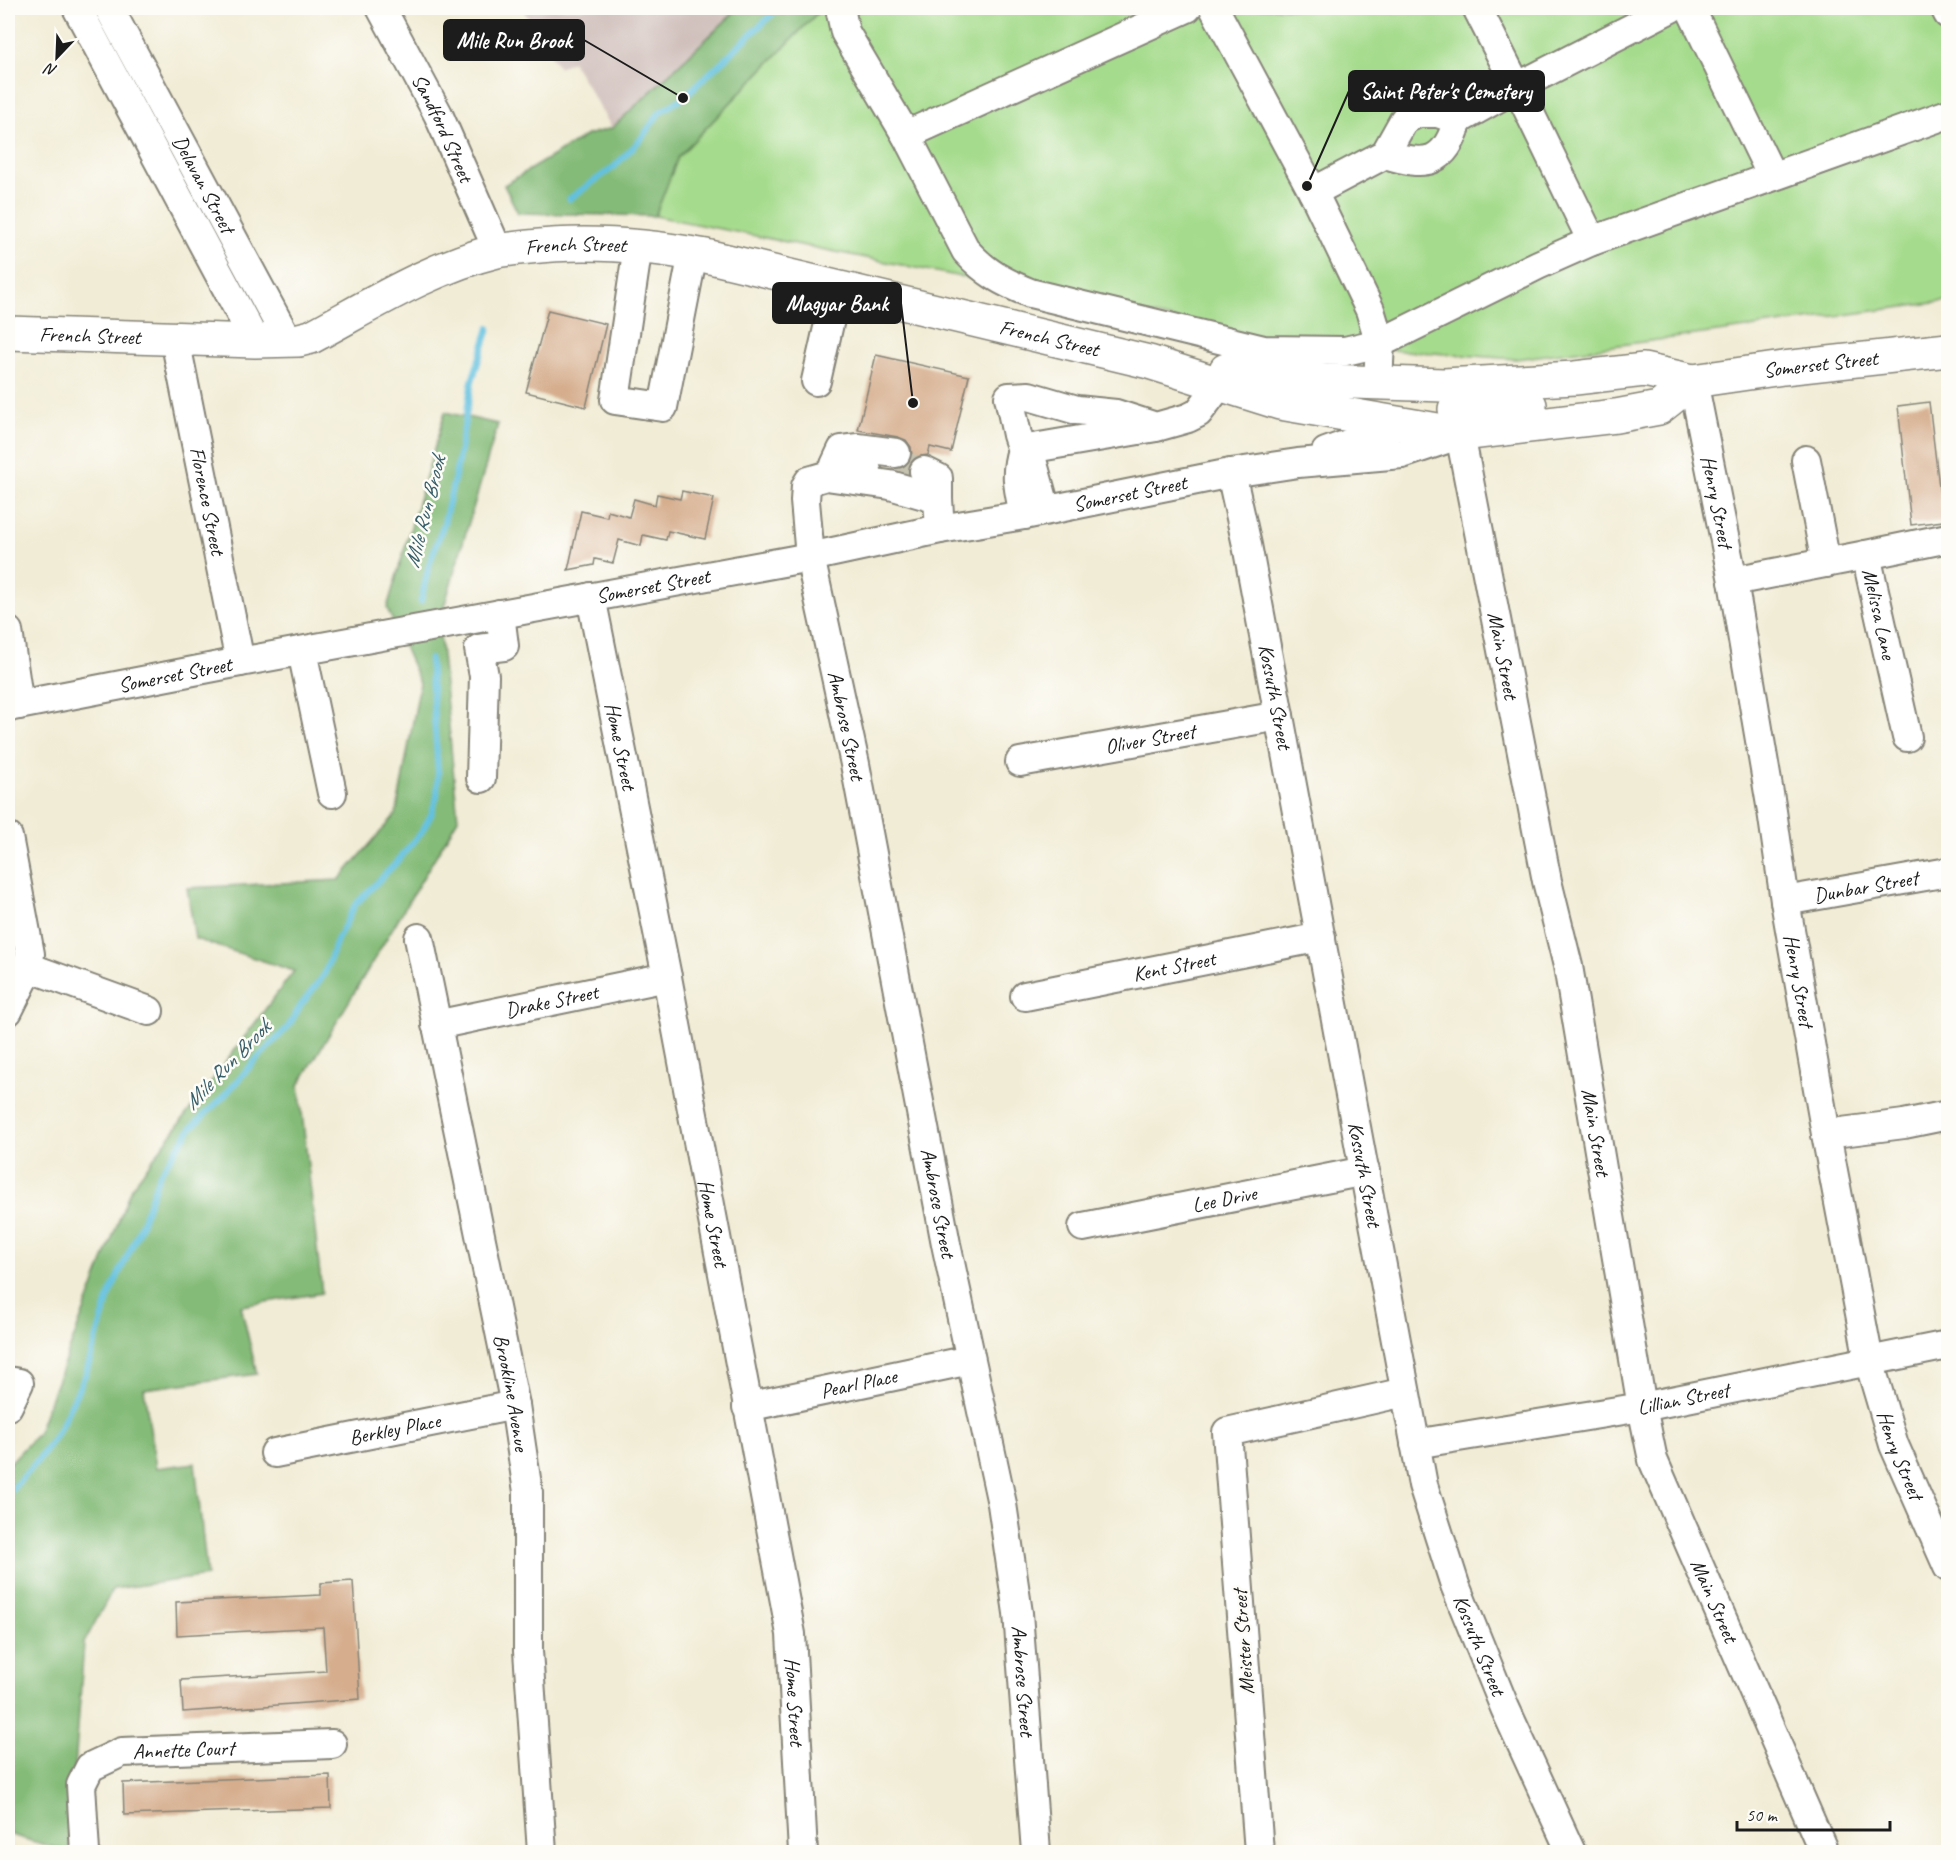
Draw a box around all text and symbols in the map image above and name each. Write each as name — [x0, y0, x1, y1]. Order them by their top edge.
callout: Mile Run Brook — [444, 20, 584, 60]
north arrow — [27, 27, 87, 87]
text: Mile Run Brook — [456, 27, 573, 55]
text: N — [40, 58, 60, 81]
street label: Sandford Street — [406, 69, 480, 188]
callout: Saint Peter's Cemetery — [1349, 71, 1544, 111]
text: Saint Peter's Cemetery — [1360, 78, 1534, 106]
street label: Delavan Street — [167, 131, 242, 240]
street label: French Street — [524, 231, 629, 260]
callout: Magyar Bank — [773, 283, 901, 323]
text: Magyar Bank — [786, 290, 890, 318]
street label: French Street — [997, 314, 1103, 363]
street label: French Street — [39, 321, 143, 350]
street label: Somerset Street — [1761, 345, 1881, 384]
street label: Florence Street — [184, 445, 232, 559]
water label: Mile Run Brook — [398, 450, 453, 570]
street label: Henry Street — [1695, 453, 1740, 553]
street label: Somerset Street — [1071, 469, 1191, 518]
street label: Somerset Street — [594, 562, 714, 609]
street label: Melissa Lane — [1856, 566, 1902, 663]
street label: Main Street — [1482, 610, 1525, 703]
street label: Kossuth Street — [1253, 642, 1298, 753]
street label: Somerset Street — [116, 651, 236, 698]
street label: Ambrose Street — [822, 669, 871, 784]
street label: Home Street — [599, 700, 643, 794]
street label: Oliver Street — [1103, 718, 1200, 760]
street label: Dunbar Street — [1812, 864, 1923, 909]
street label: Henry Street — [1778, 932, 1820, 1032]
street label: Kent Street — [1131, 945, 1219, 987]
street label: Drake Street — [503, 978, 602, 1023]
water label: Mile Run Brook — [178, 1012, 279, 1116]
street label: Main Street — [1576, 1087, 1616, 1180]
street label: Kossuth Street — [1342, 1120, 1388, 1231]
street label: Ambrose Street — [915, 1146, 962, 1262]
street label: Home Street — [692, 1177, 735, 1271]
street label: Lee Drive — [1190, 1179, 1261, 1218]
street label: Brookline Avenue — [488, 1332, 535, 1455]
street label: Pearl Place — [818, 1362, 901, 1404]
street label: Lillian Street — [1635, 1376, 1734, 1421]
street label: Berkley Place — [347, 1407, 445, 1451]
street label: Henry Street — [1872, 1408, 1931, 1506]
street label: Main Street — [1685, 1555, 1745, 1648]
street label: Meister Street — [1226, 1586, 1260, 1695]
street label: Kossuth Street — [1447, 1591, 1512, 1701]
street label: Ambrose Street — [1006, 1625, 1040, 1739]
street label: Home Street — [779, 1657, 810, 1749]
street label: Annette Court — [132, 1735, 238, 1765]
scale bar — [1737, 1794, 1890, 1832]
text: 50 m — [1746, 1804, 1779, 1826]

